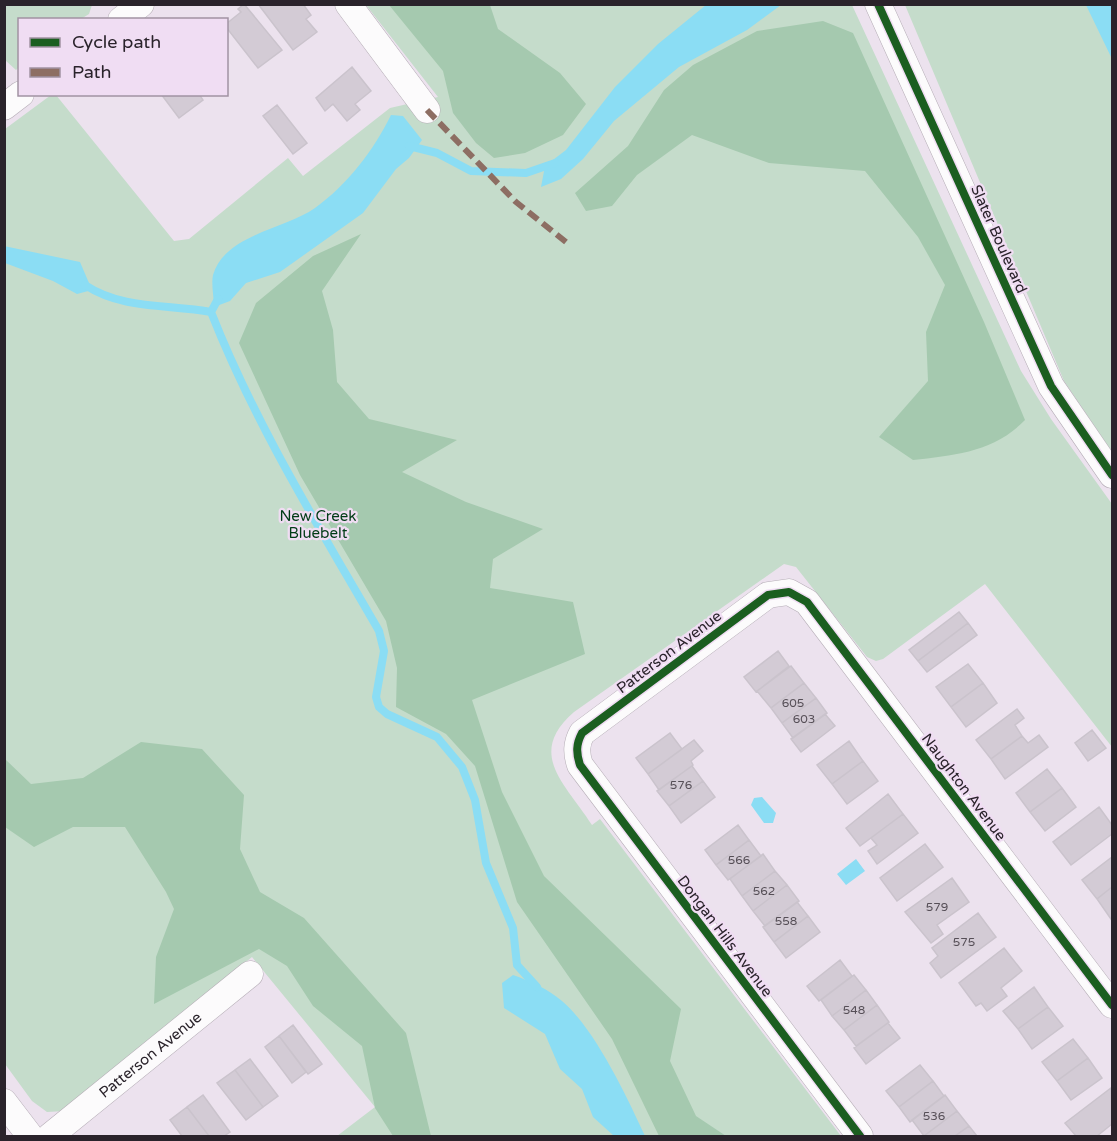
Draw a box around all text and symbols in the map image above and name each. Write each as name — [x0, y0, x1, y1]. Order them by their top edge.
legend — [18, 18, 228, 96]
text: Cycle path — [72, 31, 161, 53]
text: Path — [72, 61, 111, 83]
street label: Slater Boulevard — [967, 182, 1031, 296]
park label: New Creek Bluebelt — [279, 507, 357, 542]
street label: Patterson Avenue — [613, 607, 725, 697]
house number: 605 — [782, 696, 804, 710]
house number: 603 — [793, 712, 815, 726]
street label: Naughton Avenue — [918, 730, 1010, 844]
house number: 576 — [670, 778, 692, 792]
house number: 566 — [728, 853, 750, 867]
street label: Dongan Hills Avenue — [673, 872, 777, 1000]
house number: 562 — [753, 884, 775, 898]
house number: 579 — [926, 900, 948, 914]
house number: 558 — [775, 914, 797, 928]
house number: 575 — [953, 935, 975, 949]
house number: 548 — [843, 1003, 865, 1017]
street label: Patterson Avenue — [95, 1008, 205, 1102]
house number: 536 — [923, 1109, 945, 1123]

